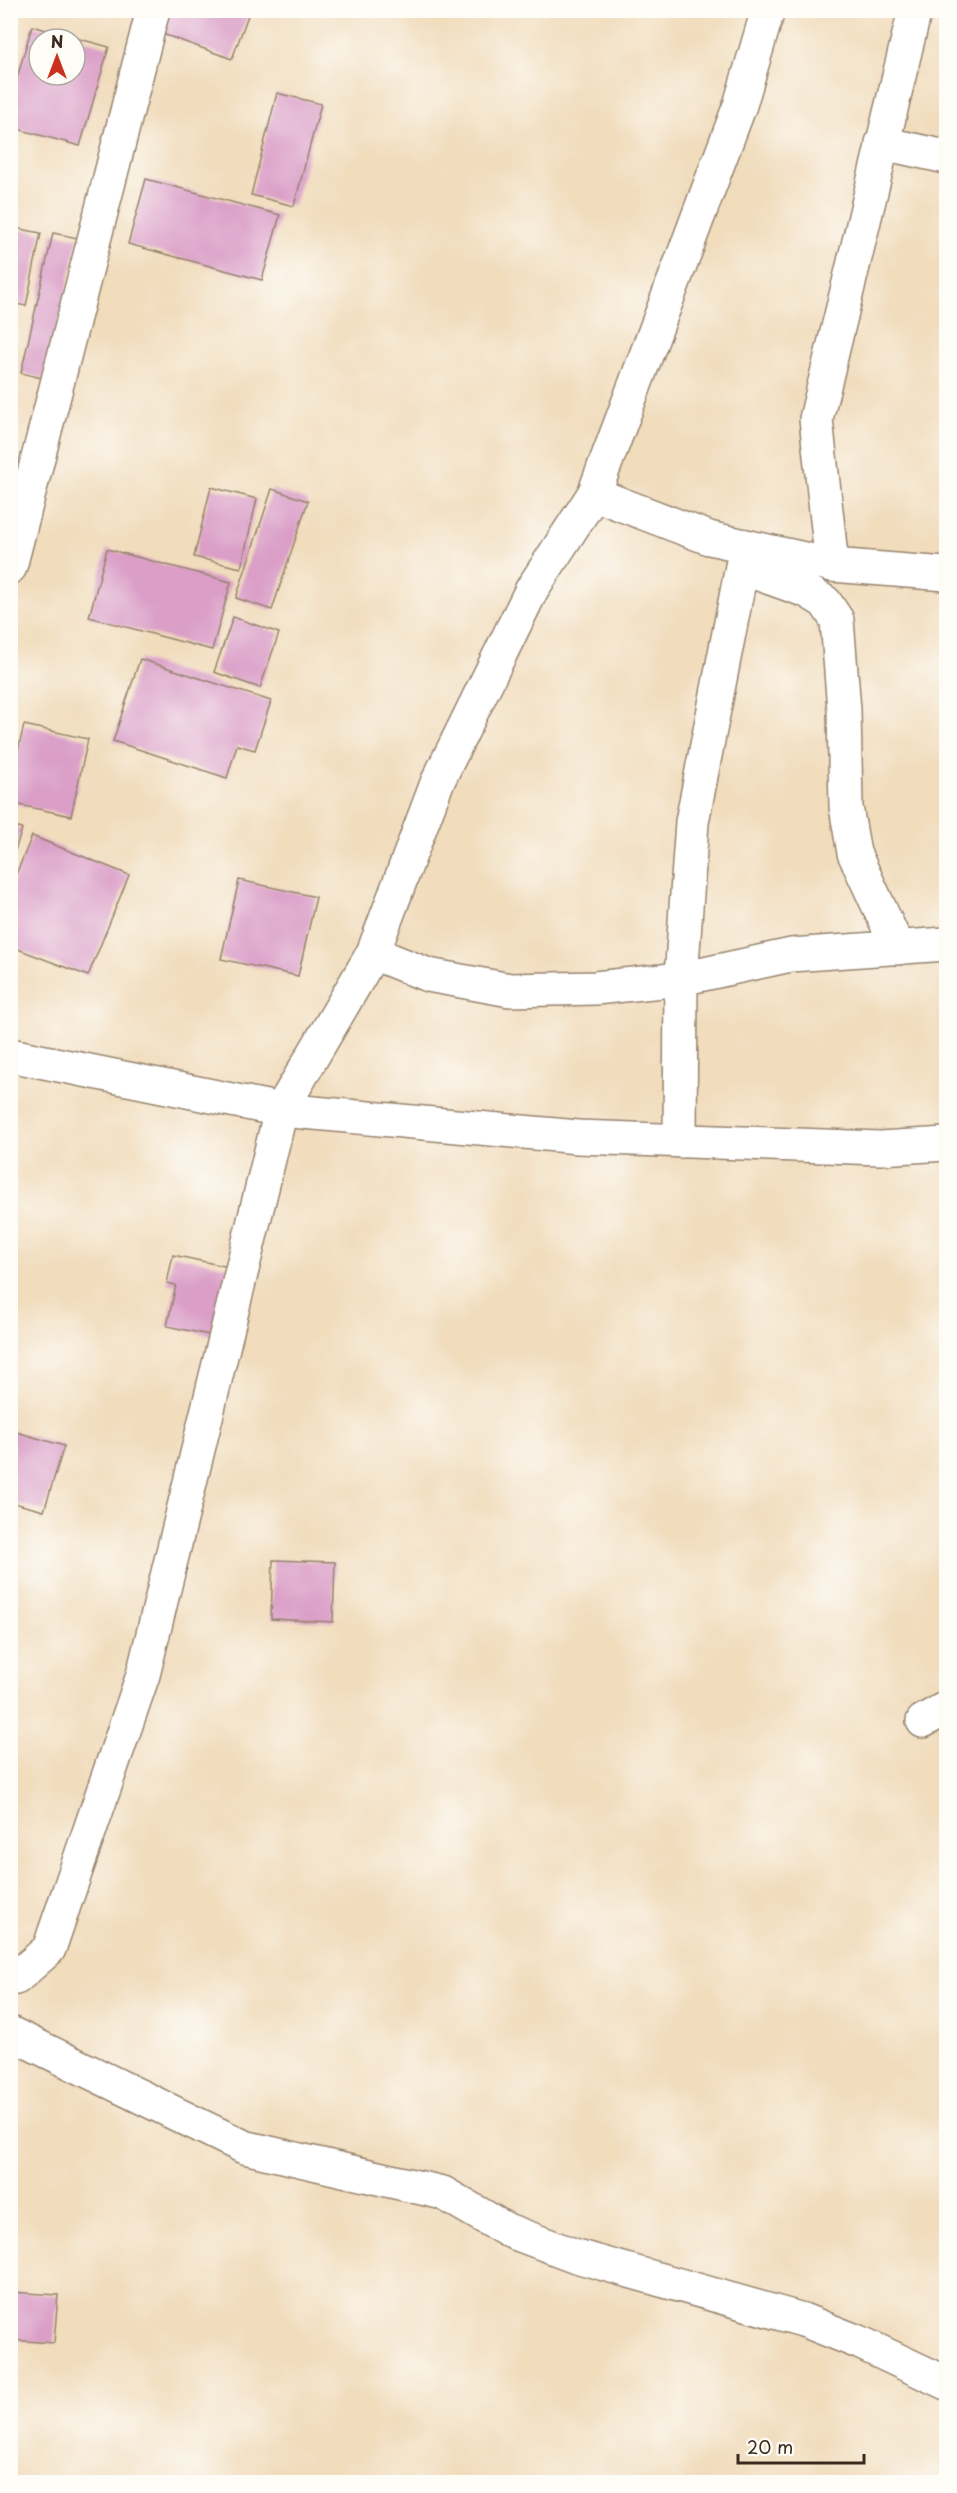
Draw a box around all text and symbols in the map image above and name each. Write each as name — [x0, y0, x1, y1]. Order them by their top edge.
north arrow — [27, 27, 87, 87]
text: N — [51, 29, 63, 53]
scale bar — [738, 2427, 864, 2465]
text: 20 m — [747, 2433, 793, 2460]

